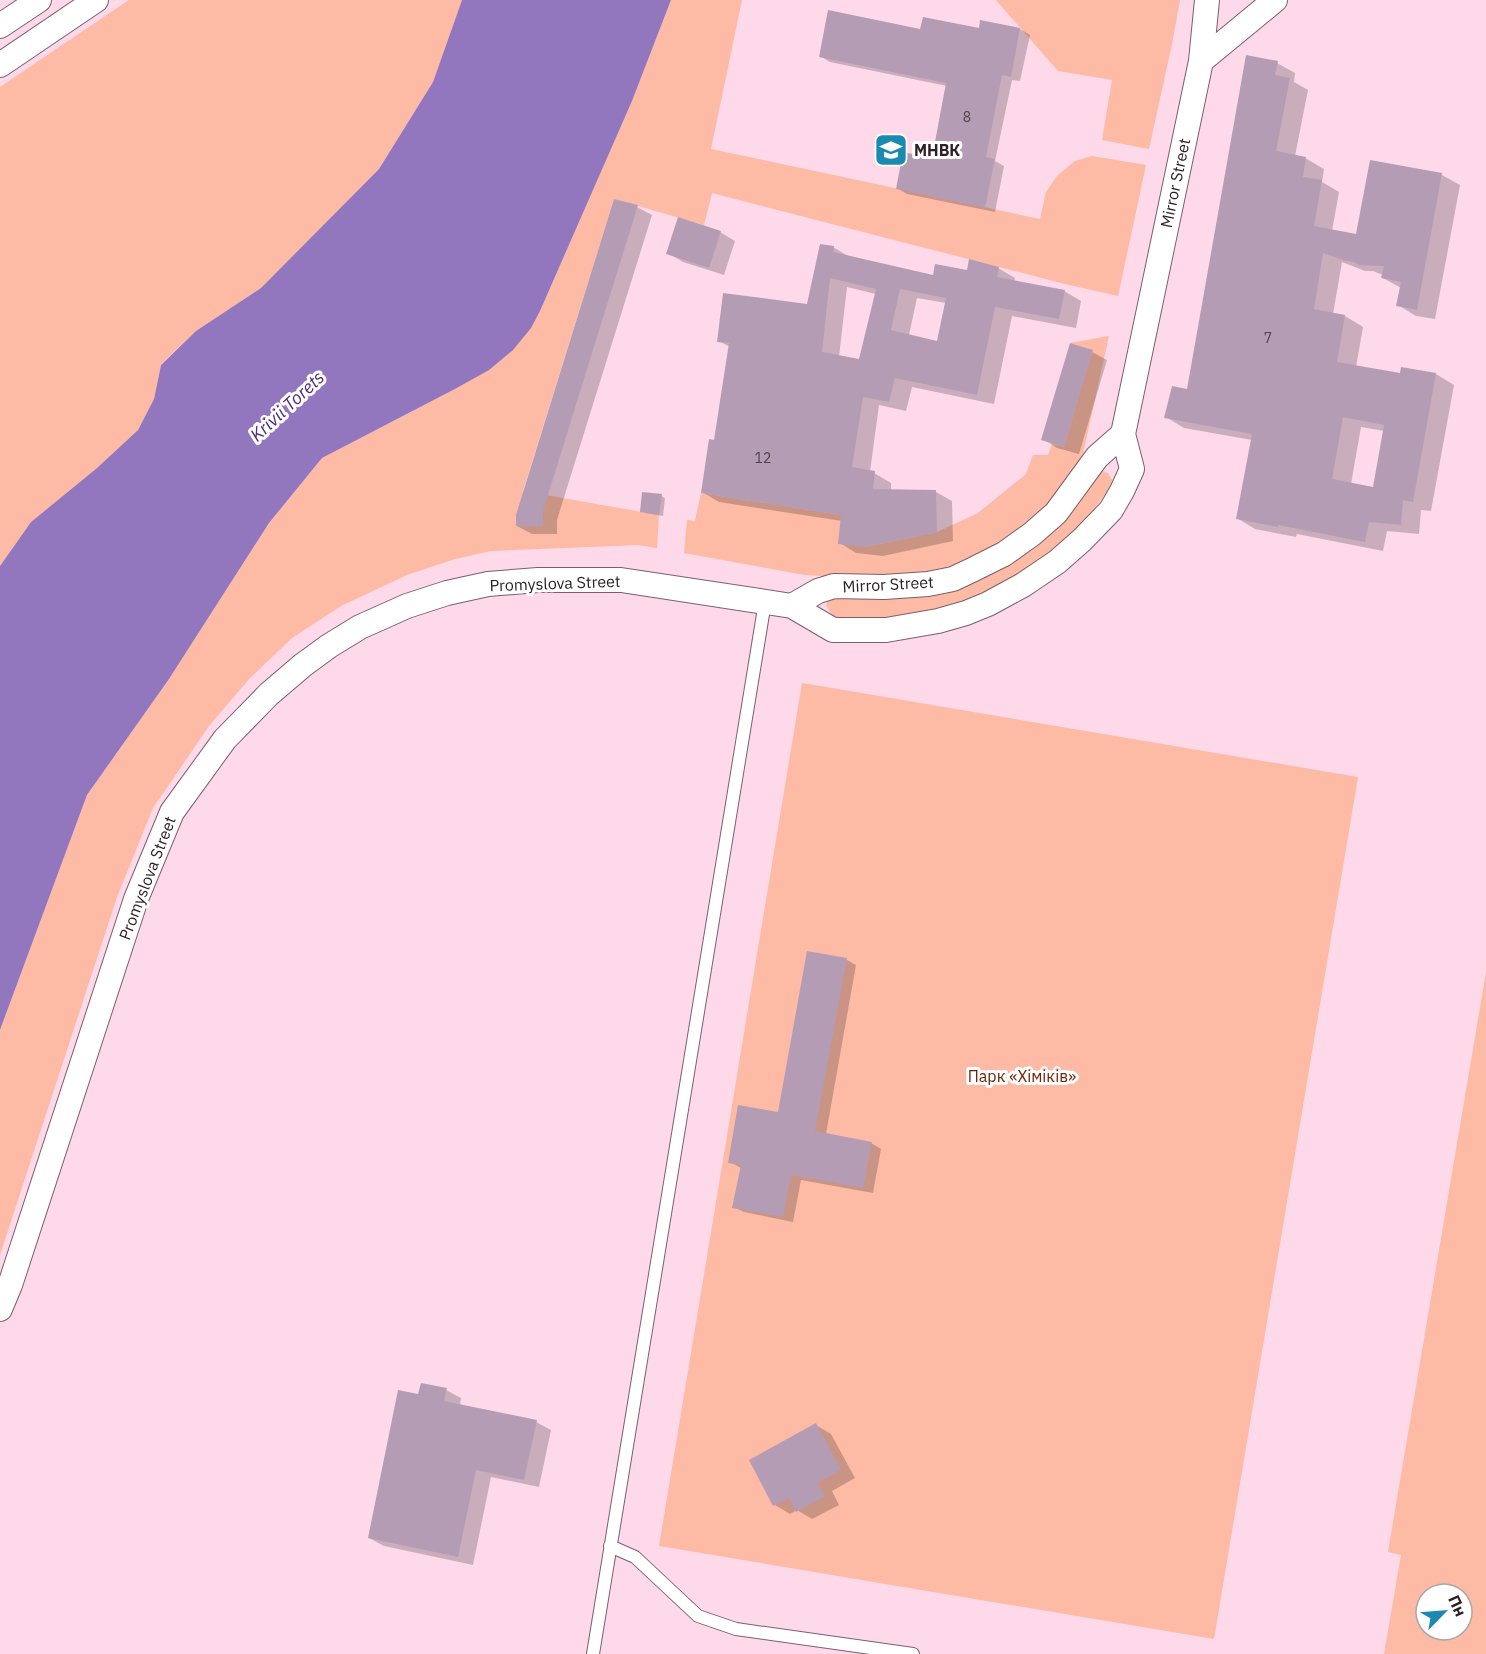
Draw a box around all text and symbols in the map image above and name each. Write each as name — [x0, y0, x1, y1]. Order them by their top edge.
house number: 8 — [963, 108, 971, 126]
school or university icon: МНВК — [873, 132, 909, 168]
street label: Mirror Street — [1156, 136, 1194, 230]
place label: МНВК — [914, 140, 960, 160]
house number: 7 — [1264, 329, 1272, 347]
water label: Krivii Torets — [245, 366, 329, 446]
house number: 12 — [755, 449, 771, 467]
street label: Promyslova Street — [489, 571, 621, 595]
street label: Mirror Street — [842, 572, 934, 596]
street label: Promyslova Street — [114, 813, 180, 943]
park label: Парк «Хіміків» — [968, 1066, 1076, 1086]
north arrow — [1414, 1582, 1474, 1642]
text: Пн — [1444, 1592, 1471, 1619]

